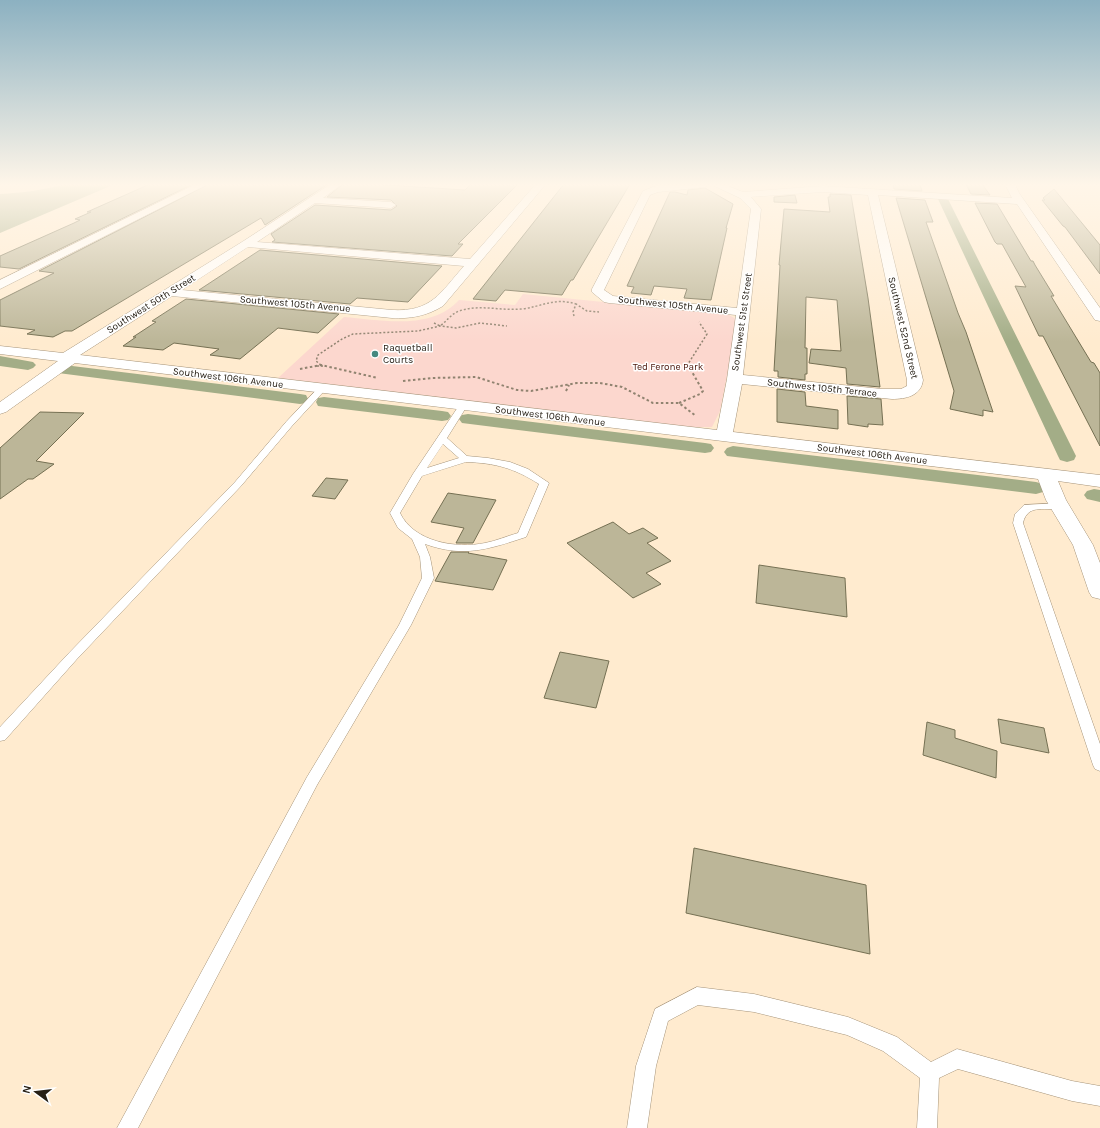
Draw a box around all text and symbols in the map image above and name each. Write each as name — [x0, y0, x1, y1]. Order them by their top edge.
street label: Southwest 50th Street — [104, 272, 198, 336]
street label: Southwest 51st Street — [729, 272, 755, 372]
street label: Southwest 52nd Street — [885, 276, 921, 380]
street label: Southwest 105th Avenue — [239, 293, 351, 315]
street label: Southwest 105th Avenue — [617, 293, 729, 317]
place label: Raquetball Courts — [383, 342, 432, 366]
marker: Raquetball Courts — [370, 349, 380, 359]
park label: Ted Ferone Park — [633, 361, 704, 373]
street label: Southwest 106th Avenue — [172, 365, 284, 391]
street label: Southwest 105th Terrace — [766, 376, 878, 400]
street label: Southwest 106th Avenue — [494, 403, 606, 429]
street label: Southwest 106th Avenue — [816, 441, 928, 467]
north arrow — [16, 1072, 56, 1112]
text: N — [20, 1084, 34, 1095]

